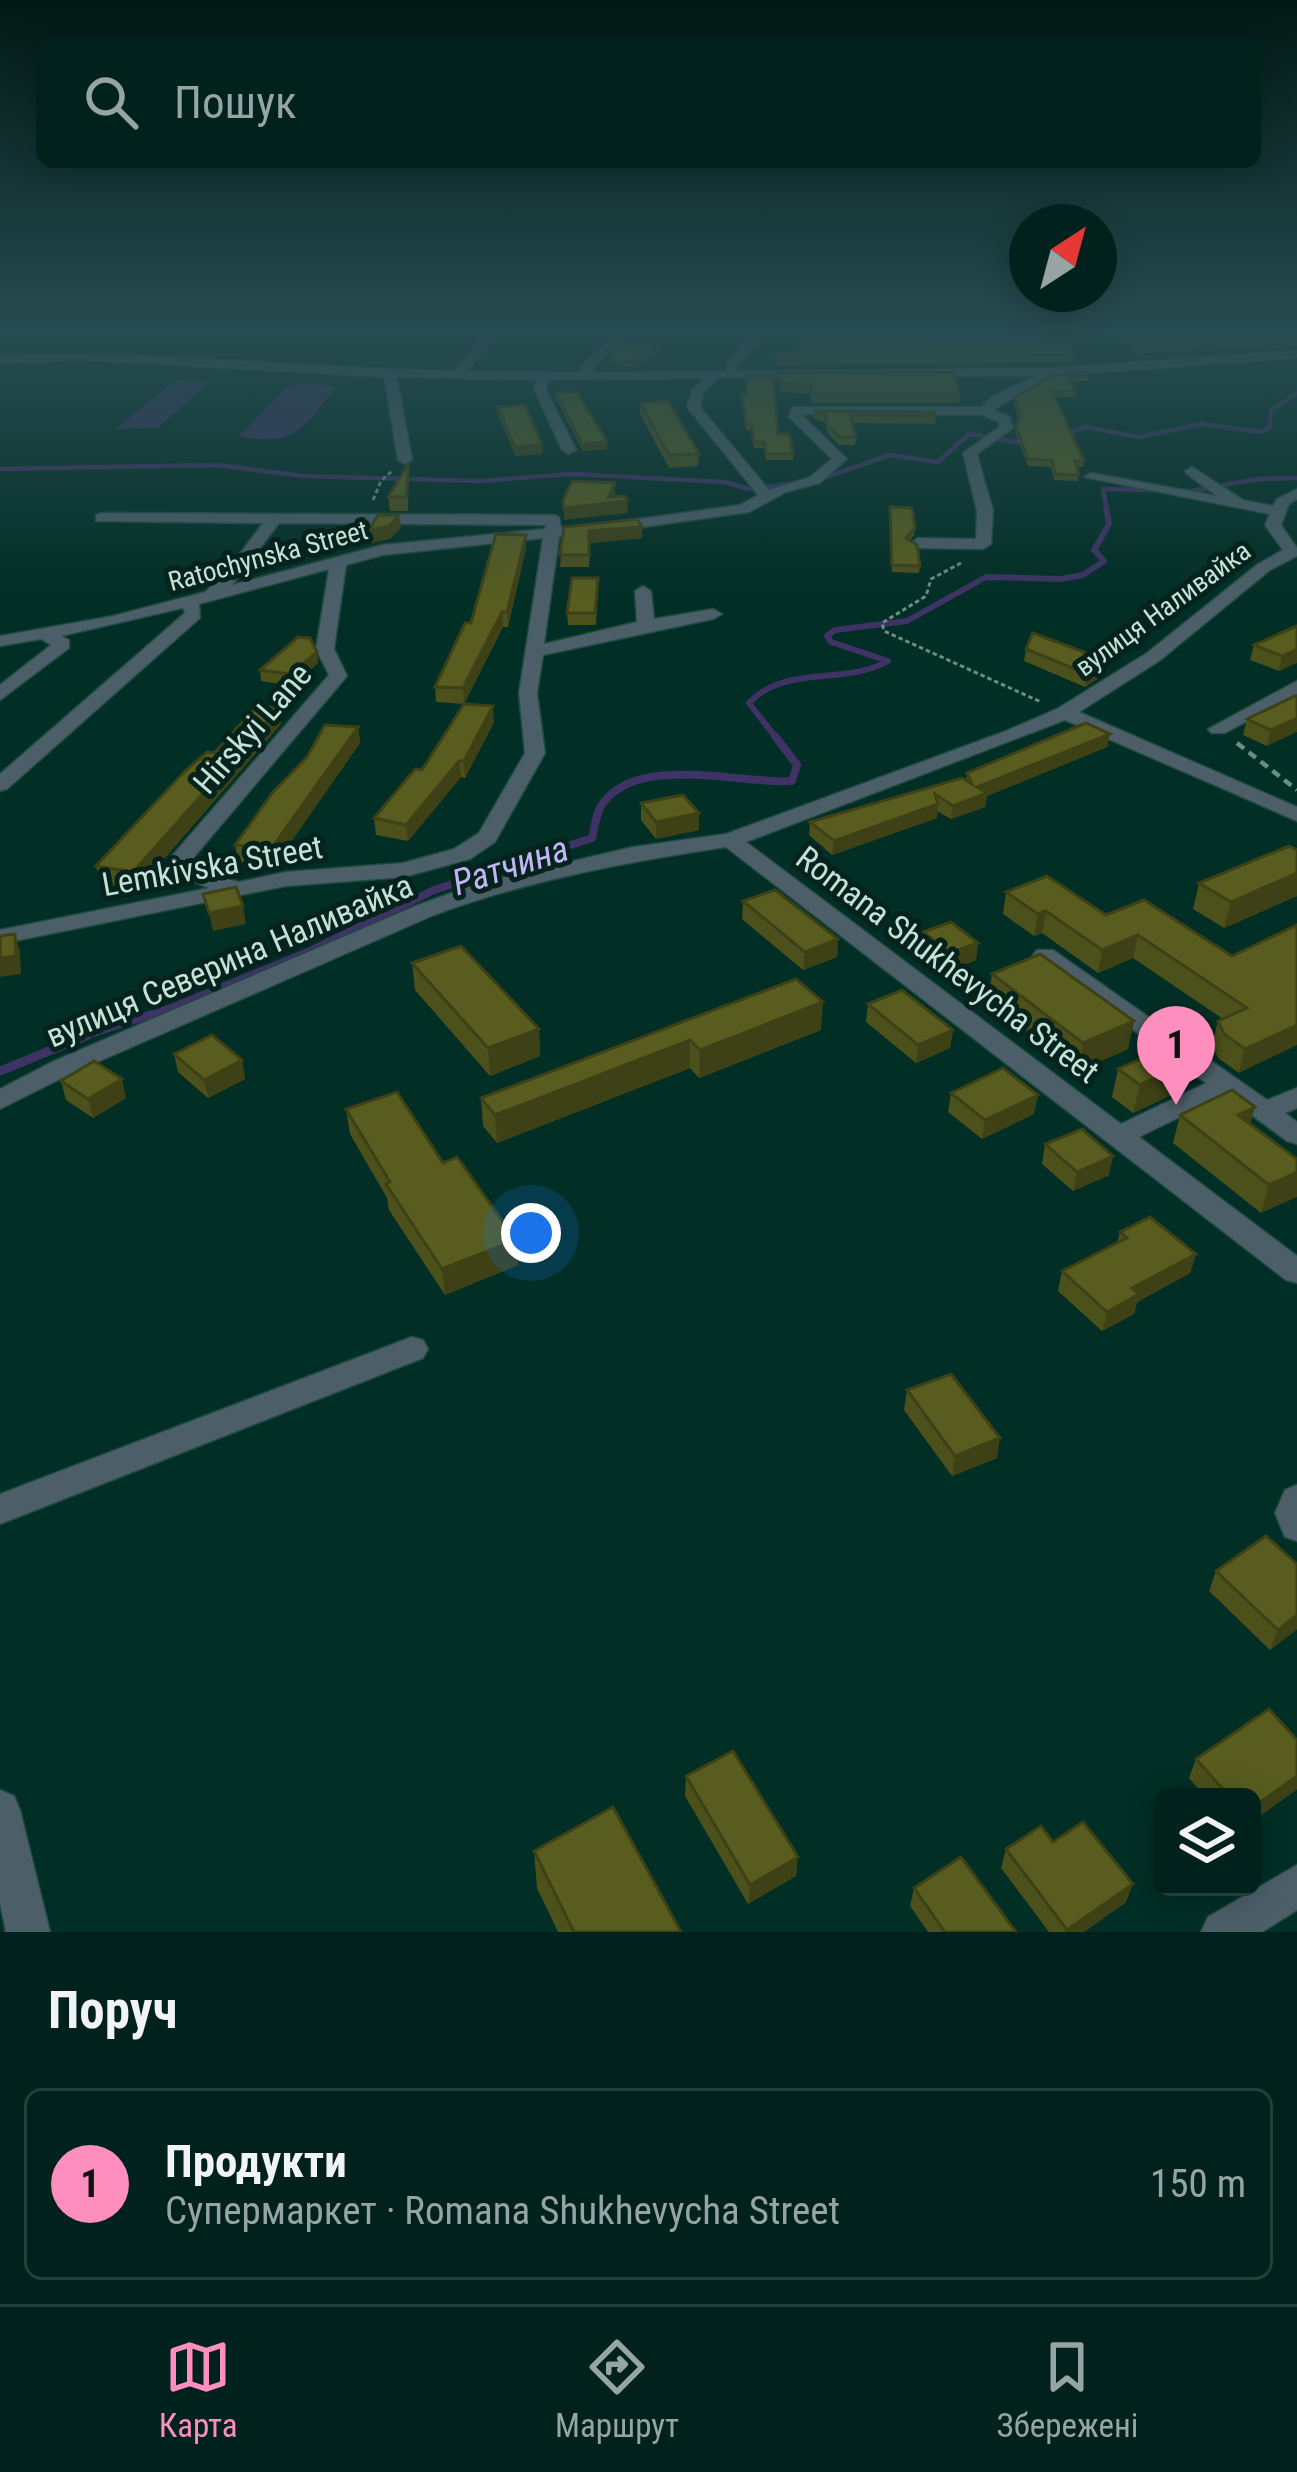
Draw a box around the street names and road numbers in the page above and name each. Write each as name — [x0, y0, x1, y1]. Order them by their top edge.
street label: Ratochynska Street — [165, 514, 371, 598]
street label: вулиця Наливайка — [1069, 535, 1257, 683]
street label: Hirskyi Lane — [185, 655, 320, 801]
street label: Lemkivska Street — [99, 827, 325, 904]
street label: Romana Shukhevycha Street — [789, 838, 1107, 1091]
street label: вулиця Северина Наливайка — [40, 865, 418, 1055]

